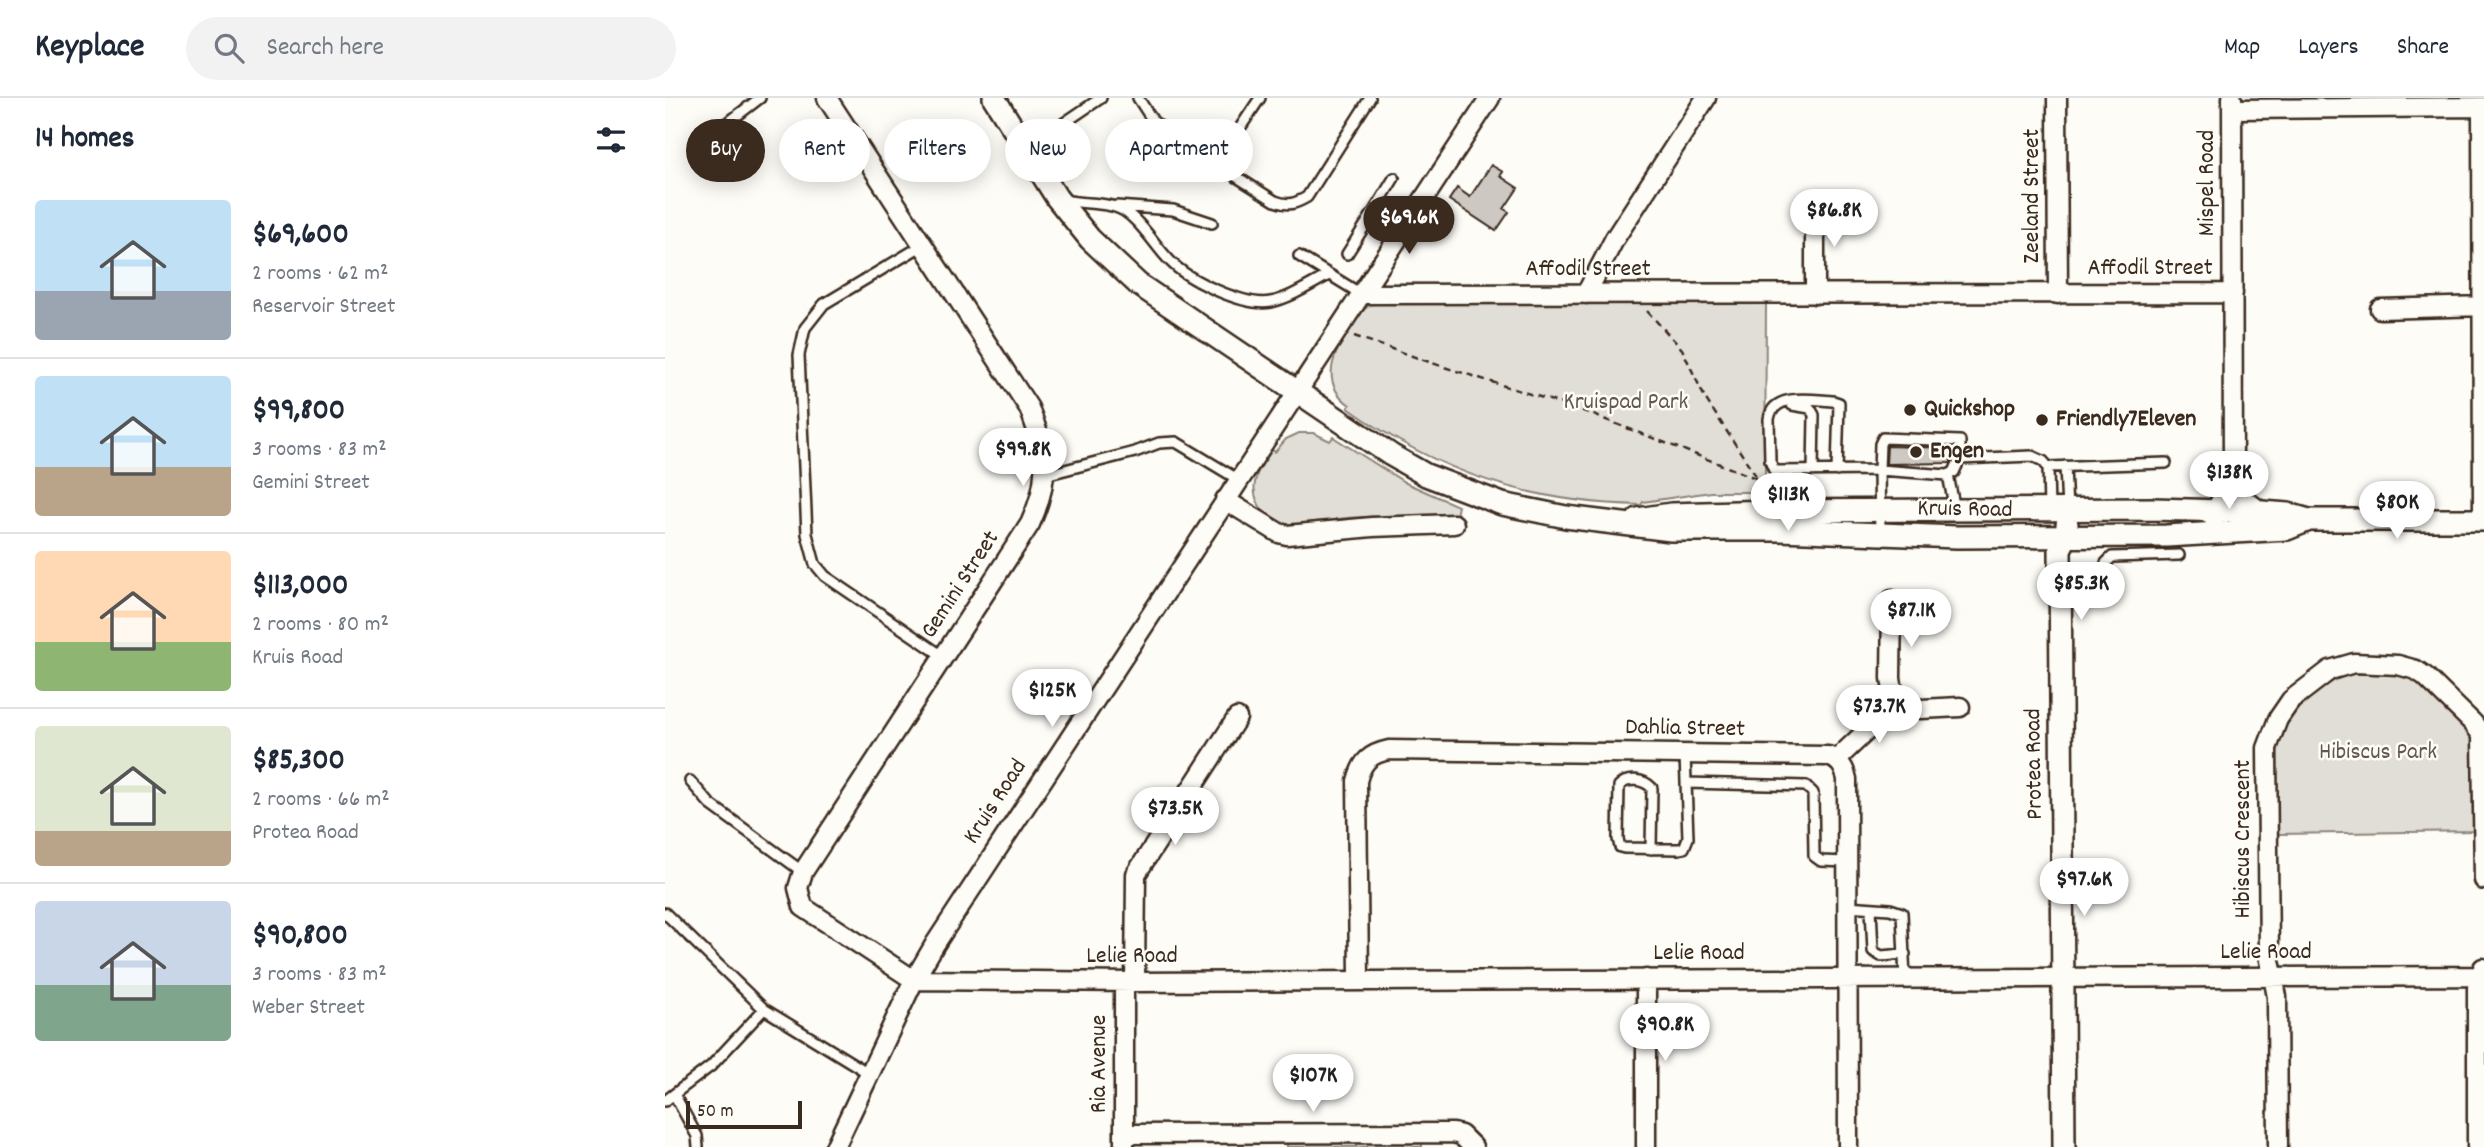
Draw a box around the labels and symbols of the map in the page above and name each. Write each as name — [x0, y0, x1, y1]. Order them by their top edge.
street label: Zeeland Street — [2016, 128, 2050, 263]
street label: Mispel Road — [2191, 130, 2225, 236]
pin: $86.8K — [1777, 190, 1891, 249]
pin: $69.6K — [1352, 197, 1466, 256]
street label: Affodil Street — [2087, 252, 2213, 286]
street label: Affodil Street — [1525, 253, 1651, 287]
park label: Kruispad Park — [1564, 386, 1688, 420]
place label: Quickshop — [1924, 393, 2015, 427]
marker: Quickshop — [1902, 402, 1918, 418]
place label: Friendly7Eleven — [2056, 403, 2196, 437]
marker: Friendly7Eleven — [2034, 412, 2050, 428]
pin: $99.8K — [966, 428, 1080, 488]
place label: Engen — [1930, 435, 1984, 469]
marker: Engen — [1908, 444, 1924, 460]
pin: $138K — [2180, 452, 2278, 511]
pin: $113K — [1739, 474, 1837, 533]
pin: $80K — [2356, 482, 2438, 541]
street label: Kruis Road — [1917, 492, 2013, 528]
street label: Gemini Street — [913, 524, 1009, 646]
pin: $85.3K — [2024, 562, 2138, 622]
pin: $87.1K — [1854, 589, 1968, 649]
pin: $125K — [1003, 670, 1101, 729]
pin: $73.7K — [1822, 686, 1936, 745]
street label: Protea Road — [2017, 708, 2053, 820]
street label: Dahlia Street — [1625, 711, 1745, 747]
park label: Hibiscus Park — [2319, 736, 2437, 770]
street label: Kruis Road — [956, 753, 1036, 851]
street label: Hibiscus Crescent — [2227, 759, 2261, 918]
pin: $73.5K — [1118, 788, 1232, 847]
pin: $97.6K — [2027, 858, 2141, 918]
street label: Lelie Road — [2220, 936, 2312, 970]
street label: Lelie Road — [1653, 937, 1745, 971]
street label: Lelie Road — [1086, 940, 1178, 974]
pin: $90.8K — [1608, 1004, 1722, 1063]
street label: Ria Avenue — [1083, 1015, 1117, 1113]
pin: $107K — [1264, 1054, 1362, 1114]
scale bar — [686, 1098, 801, 1130]

